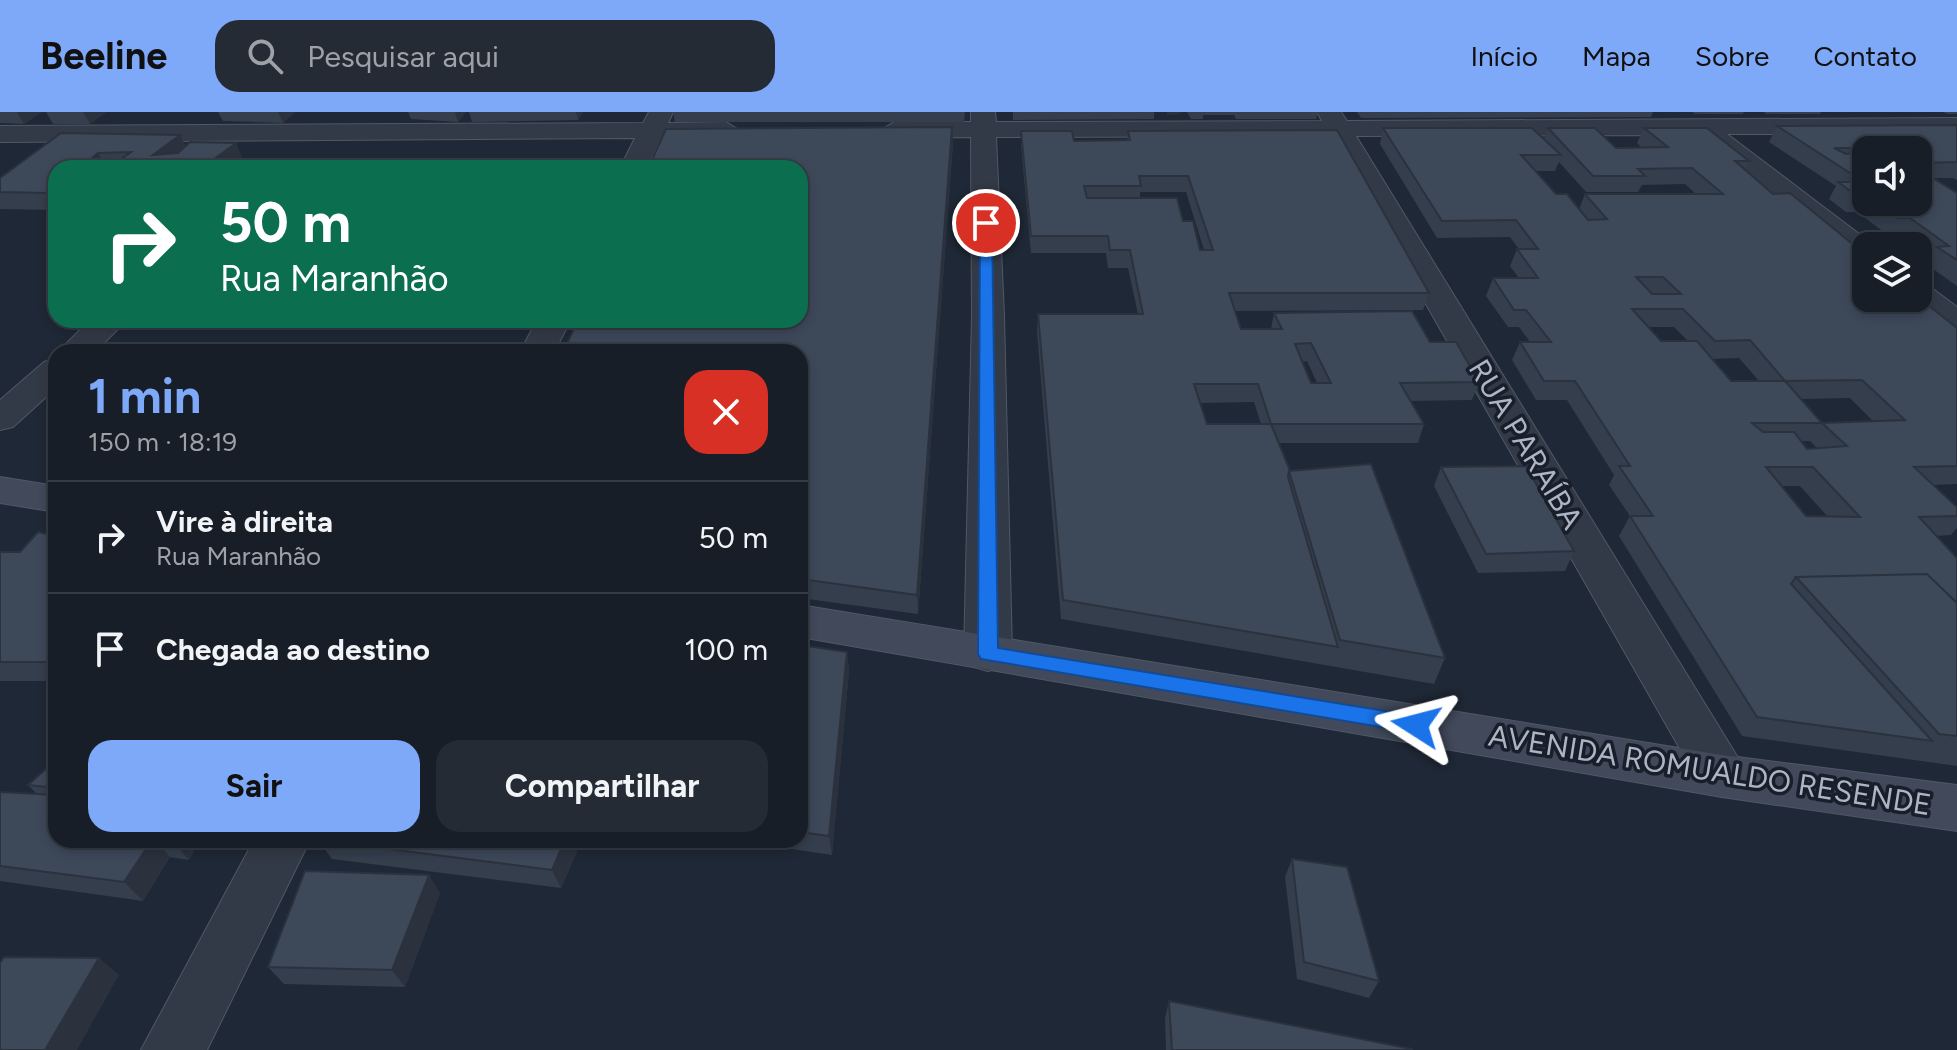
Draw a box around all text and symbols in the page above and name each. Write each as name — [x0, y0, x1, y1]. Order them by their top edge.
search box — [215, 20, 775, 92]
text: Beeline — [40, 33, 167, 79]
icon: search — [243, 34, 287, 78]
text: Pesquisar aqui — [307, 38, 499, 75]
text: Início — [1470, 39, 1538, 73]
text: Mapa — [1582, 39, 1651, 73]
text: Sobre — [1695, 39, 1769, 73]
text: Contato — [1813, 39, 1917, 73]
map controls — [1852, 136, 1932, 312]
button: sound — [1852, 136, 1932, 216]
text: 50 m — [220, 189, 351, 256]
pin — [952, 189, 1020, 257]
icon: right — [88, 192, 192, 296]
icon: arrive — [964, 201, 1008, 245]
button: layers — [1852, 232, 1932, 312]
text: Rua Maranhão — [220, 257, 449, 300]
street label: RUA PARAÍBA — [1461, 352, 1591, 536]
text: 1 min — [88, 367, 201, 425]
button: close — [684, 370, 768, 454]
text: 150 m · 18:19 — [88, 426, 237, 458]
text: Vire à direita — [156, 503, 333, 540]
icon: right — [88, 515, 132, 559]
text: 50 m — [699, 519, 768, 556]
text: Rua Maranhão — [156, 540, 321, 572]
icon: arrive — [88, 627, 132, 671]
text: Chegada ao destino — [156, 631, 430, 668]
text: 100 m — [684, 631, 768, 668]
position arrow — [1374, 683, 1458, 767]
street label: AVENIDA ROMUALDO RESENDE — [1486, 717, 1934, 823]
button: Sair — [88, 740, 420, 832]
button: Compartilhar — [436, 740, 768, 832]

